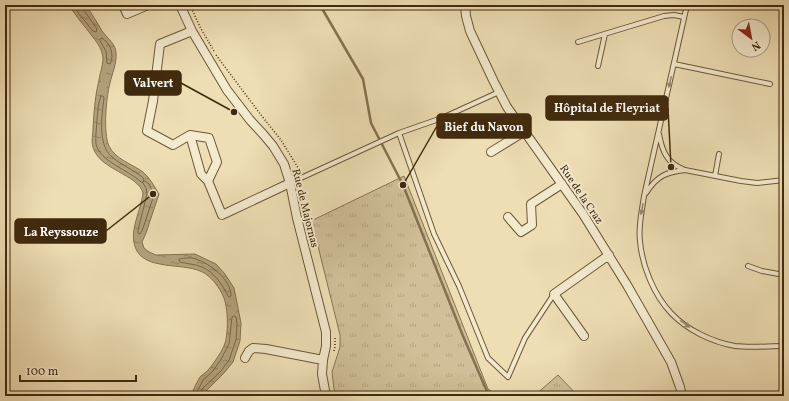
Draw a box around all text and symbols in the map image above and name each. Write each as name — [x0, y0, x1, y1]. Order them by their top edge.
north arrow — [731, 18, 771, 58]
text: N — [748, 37, 763, 54]
callout: Valvert — [125, 71, 181, 95]
text: Valvert — [133, 76, 174, 92]
one-way arrow — [666, 76, 672, 88]
callout: Hôpital de Fleyriat — [546, 96, 668, 120]
text: Hôpital de Fleyriat — [554, 101, 660, 117]
callout: Bief du Navon — [437, 114, 531, 138]
text: Bief du Navon — [444, 120, 524, 136]
street label: Rue de la Craz — [555, 162, 606, 228]
street label: Rue de Majornas — [287, 167, 322, 250]
one-way arrow — [639, 203, 645, 215]
callout: La Reyssouze — [15, 219, 106, 243]
text: La Reyssouze — [24, 225, 98, 241]
one-way arrow — [680, 320, 691, 328]
scale bar — [20, 357, 136, 383]
text: 100 m — [26, 364, 59, 380]

